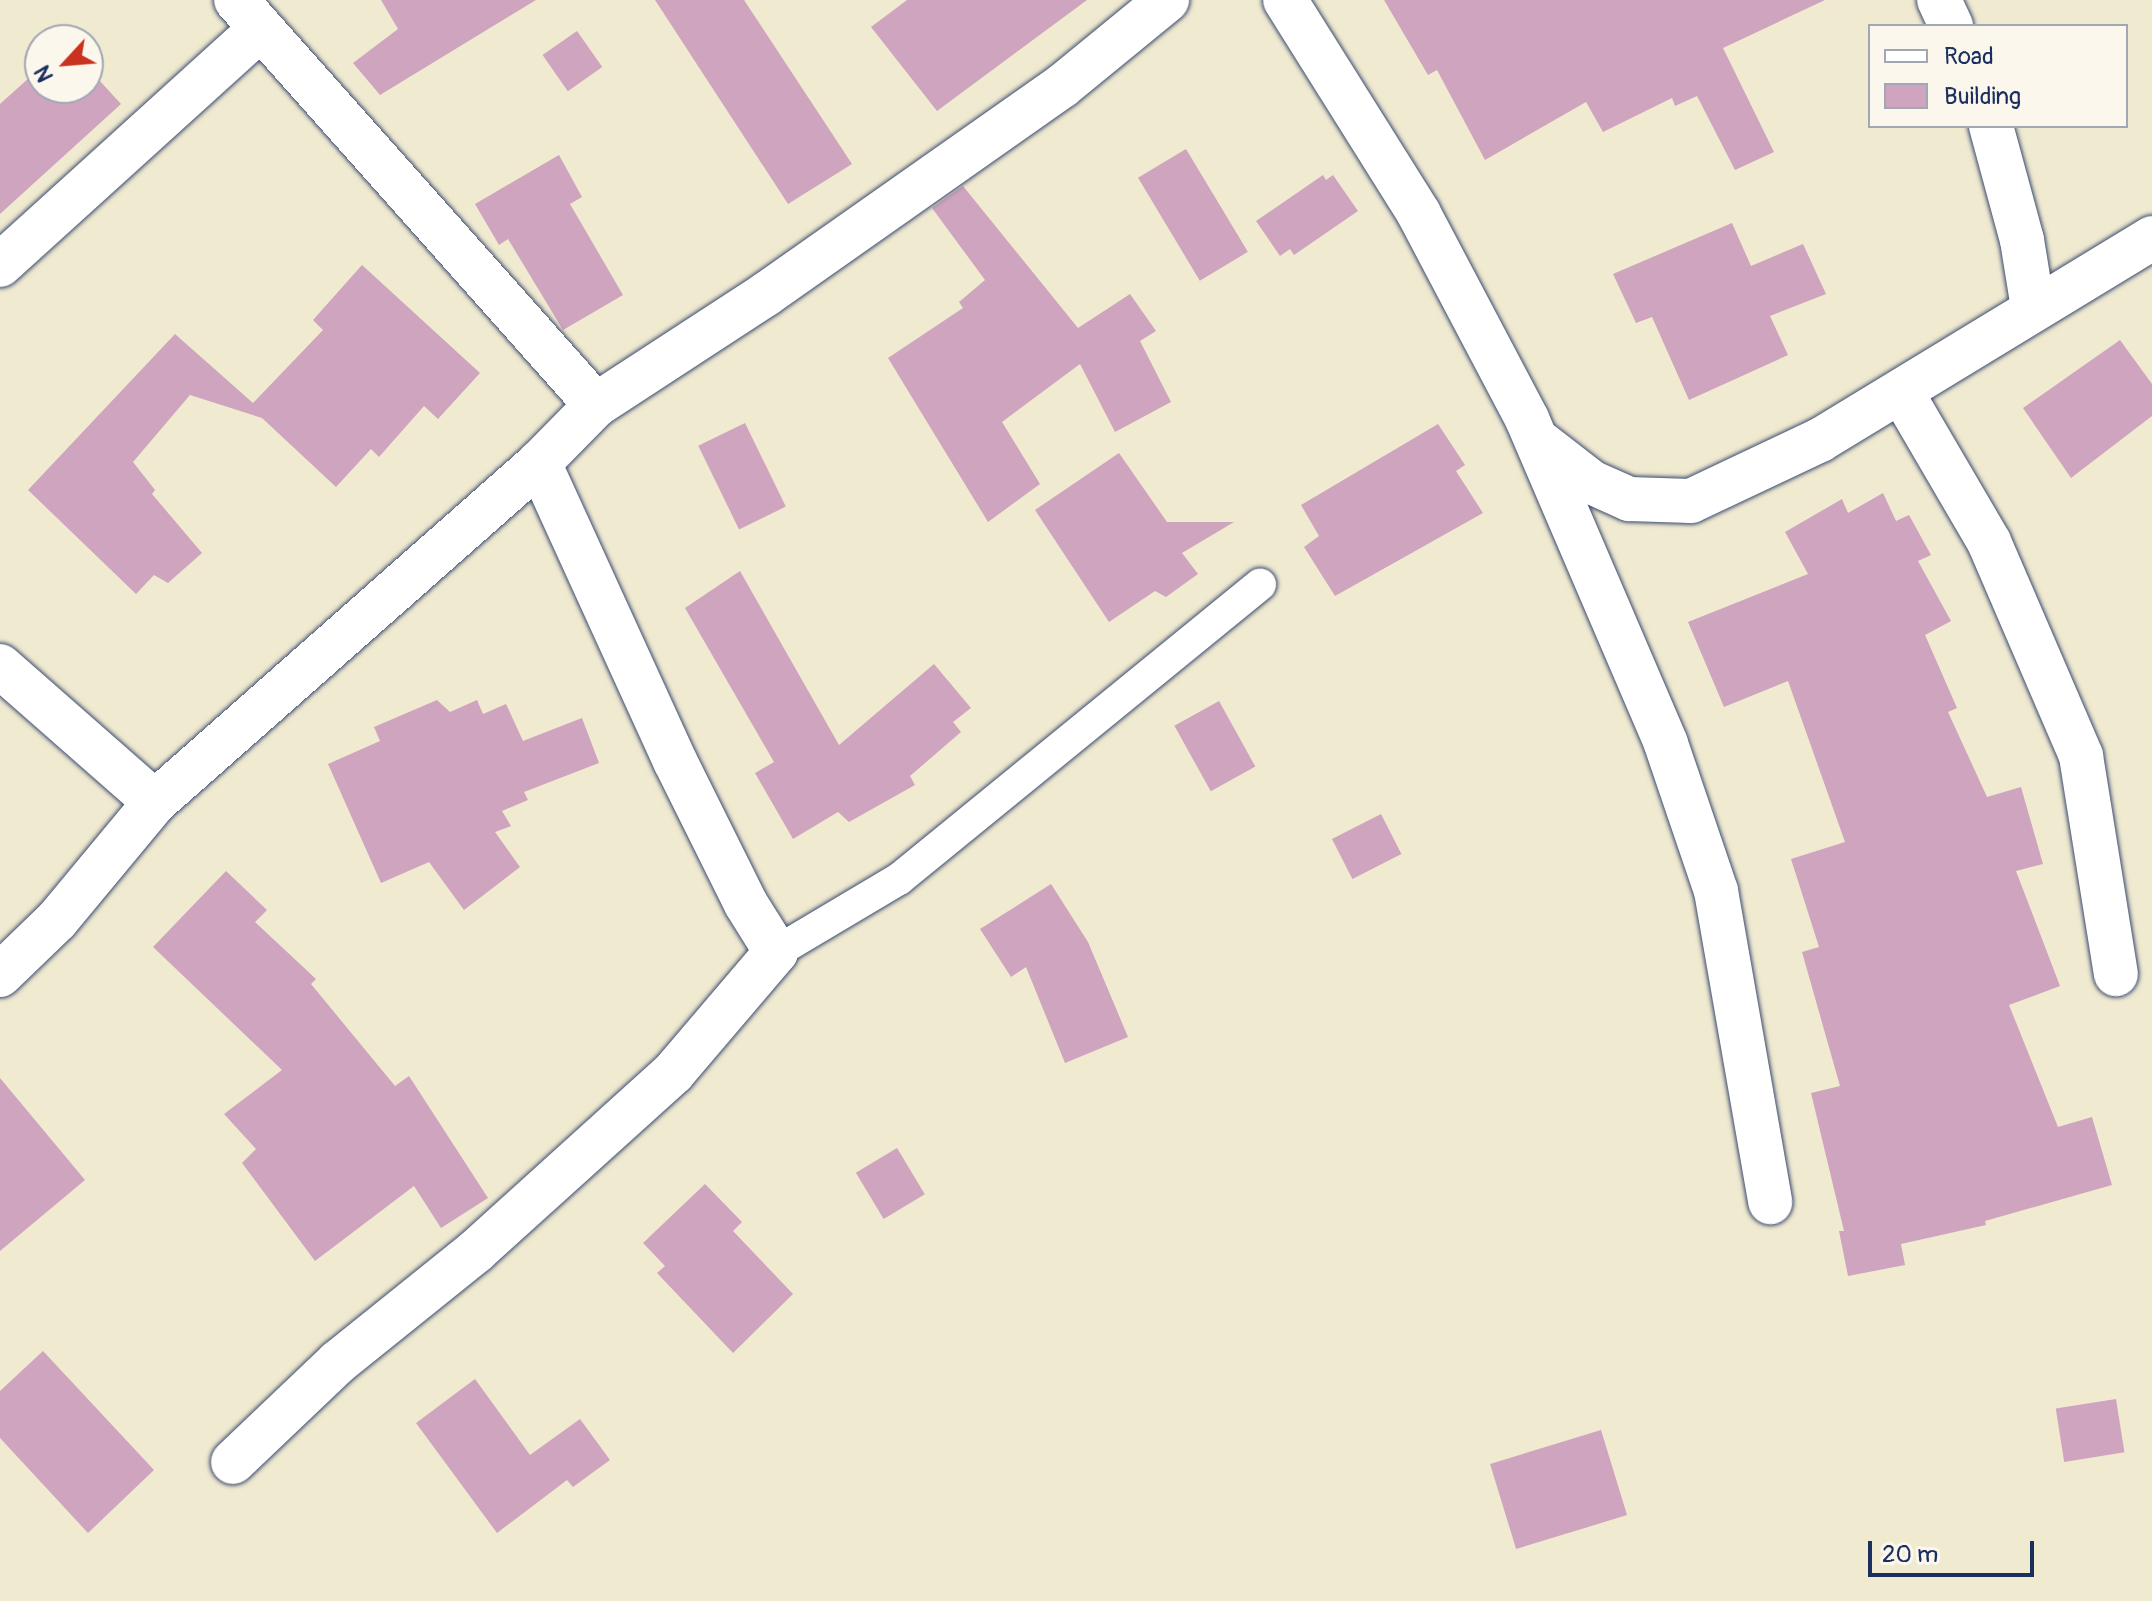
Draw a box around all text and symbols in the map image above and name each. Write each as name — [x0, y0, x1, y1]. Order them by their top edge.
north arrow — [24, 24, 104, 104]
legend — [1868, 24, 2128, 128]
text: Road — [1944, 42, 1994, 71]
text: N — [28, 61, 60, 86]
text: Building — [1944, 82, 2021, 111]
scale bar — [1872, 1525, 2038, 1575]
text: 20 m — [1882, 1540, 1938, 1569]

